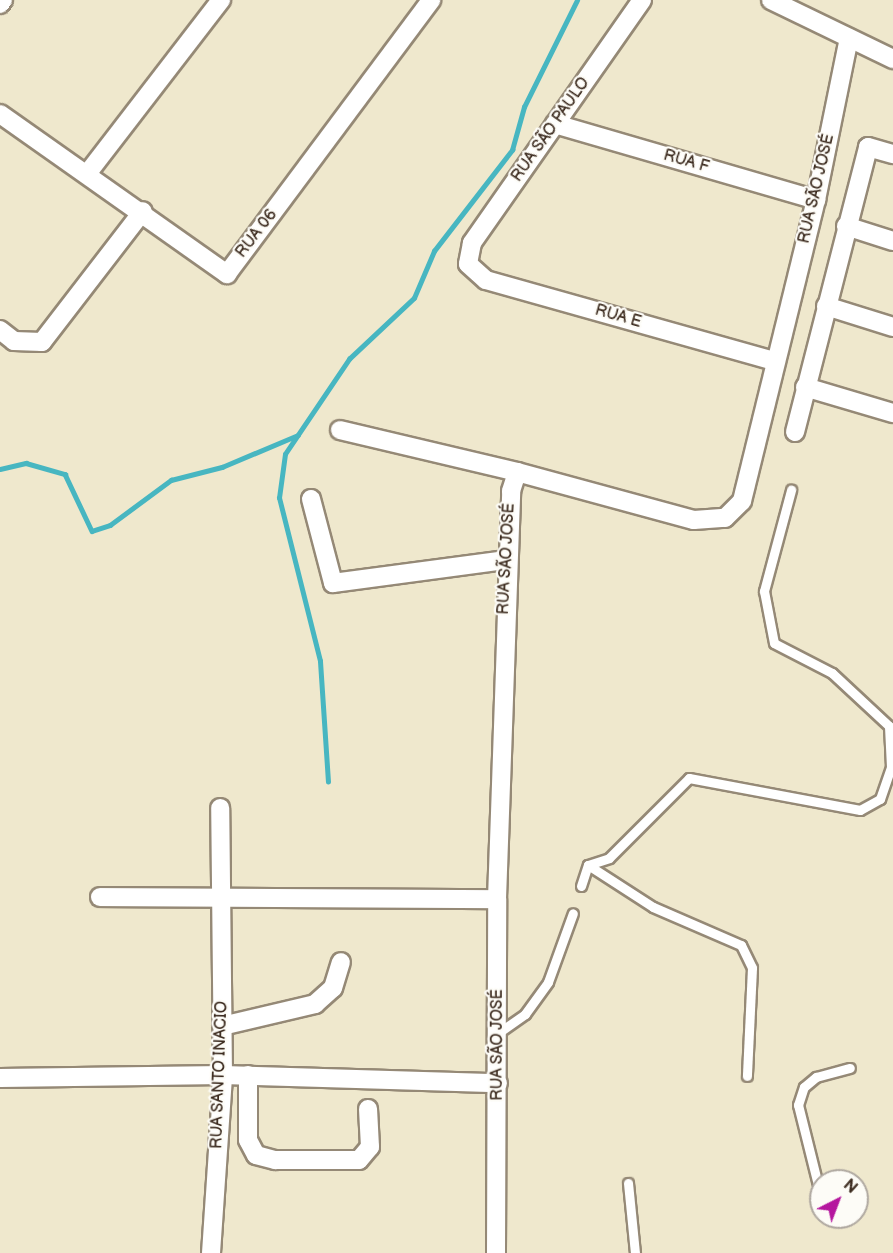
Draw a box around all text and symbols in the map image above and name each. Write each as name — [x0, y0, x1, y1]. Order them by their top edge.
street label: RUA SÃO PAULO — [508, 74, 594, 186]
street label: RUA SÃO JOSÉ — [795, 132, 839, 246]
street label: RUA F — [661, 146, 711, 178]
street label: RUA 06 — [232, 206, 282, 262]
street label: RUA E — [593, 301, 643, 333]
street label: RUA SÃO JOSÉ — [494, 502, 520, 616]
street label: RUA SÃO JOSÉ — [488, 989, 508, 1101]
street label: RUA SANTO INACIO — [208, 1001, 232, 1149]
north arrow — [809, 1169, 869, 1229]
text: N — [839, 1176, 861, 1198]

